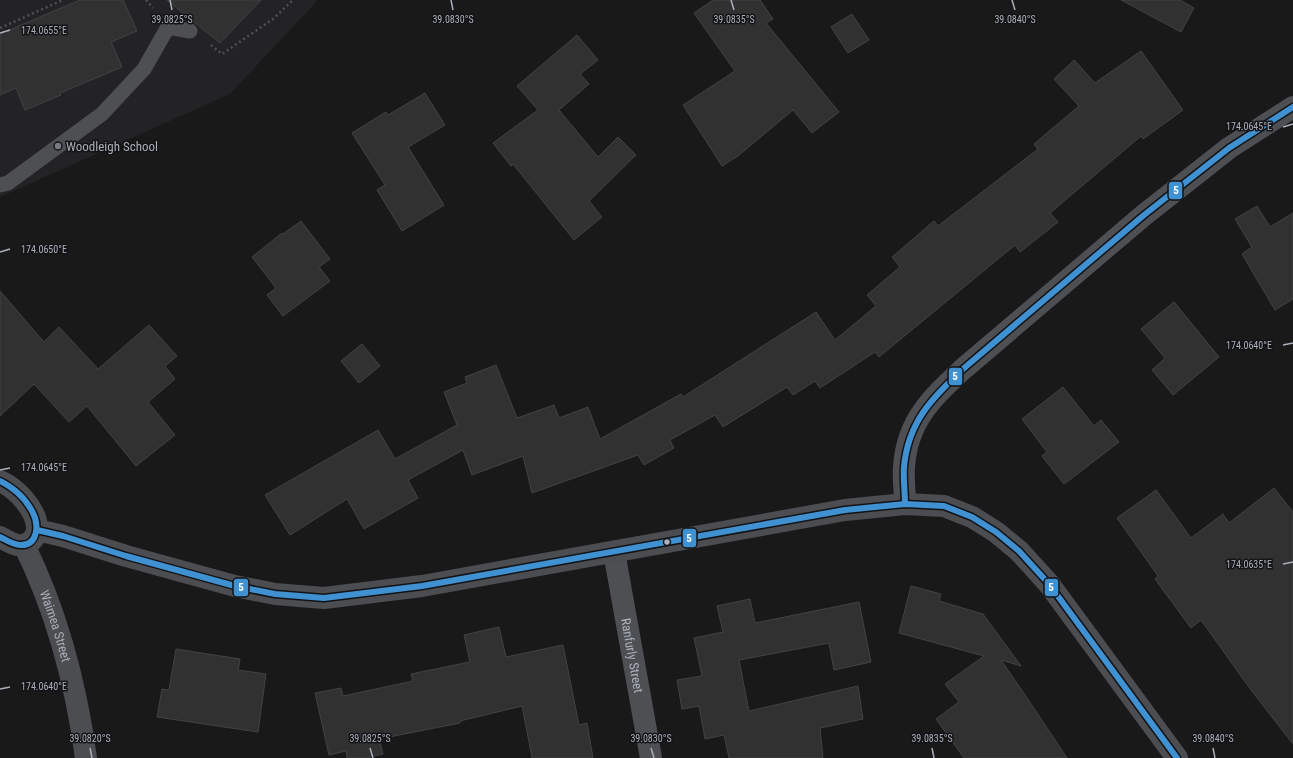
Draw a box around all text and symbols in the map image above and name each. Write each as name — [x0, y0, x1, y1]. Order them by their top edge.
text: 39.0825°S — [151, 14, 193, 25]
text: 39.0830°S — [432, 14, 474, 25]
text: 39.0835°S — [713, 14, 755, 25]
text: 39.0840°S — [994, 14, 1036, 25]
text: 174.0655°E — [21, 25, 67, 36]
text: 174.0645°E — [1226, 121, 1272, 132]
place label: Woodleigh School — [66, 139, 158, 154]
marker: Woodleigh School — [53, 141, 63, 151]
line badge: 5 — [1168, 181, 1183, 200]
text: 5 — [1173, 184, 1179, 197]
text: 174.0650°E — [21, 244, 67, 255]
text: 174.0640°E — [1226, 340, 1272, 351]
line badge: 5 — [948, 367, 963, 386]
text: 5 — [952, 370, 958, 383]
text: 174.0645°E — [21, 462, 67, 473]
line badge: 5 — [682, 528, 697, 548]
text: 5 — [686, 532, 692, 545]
unlabelled marker — [662, 537, 672, 547]
text: 174.0635°E — [1226, 559, 1272, 570]
line badge: 5 — [233, 578, 249, 597]
line badge: 5 — [1044, 578, 1059, 597]
text: 5 — [238, 581, 244, 594]
text: 5 — [1048, 581, 1054, 594]
street label: Waimea Street — [37, 588, 74, 663]
street label: Ranfurly Street — [618, 617, 647, 694]
text: 174.0640°E — [21, 681, 67, 692]
text: 39.0820°S — [69, 733, 111, 744]
text: 39.0825°S — [349, 733, 391, 744]
text: 39.0830°S — [630, 733, 672, 744]
text: 39.0835°S — [911, 733, 953, 744]
text: 39.0840°S — [1192, 733, 1234, 744]

